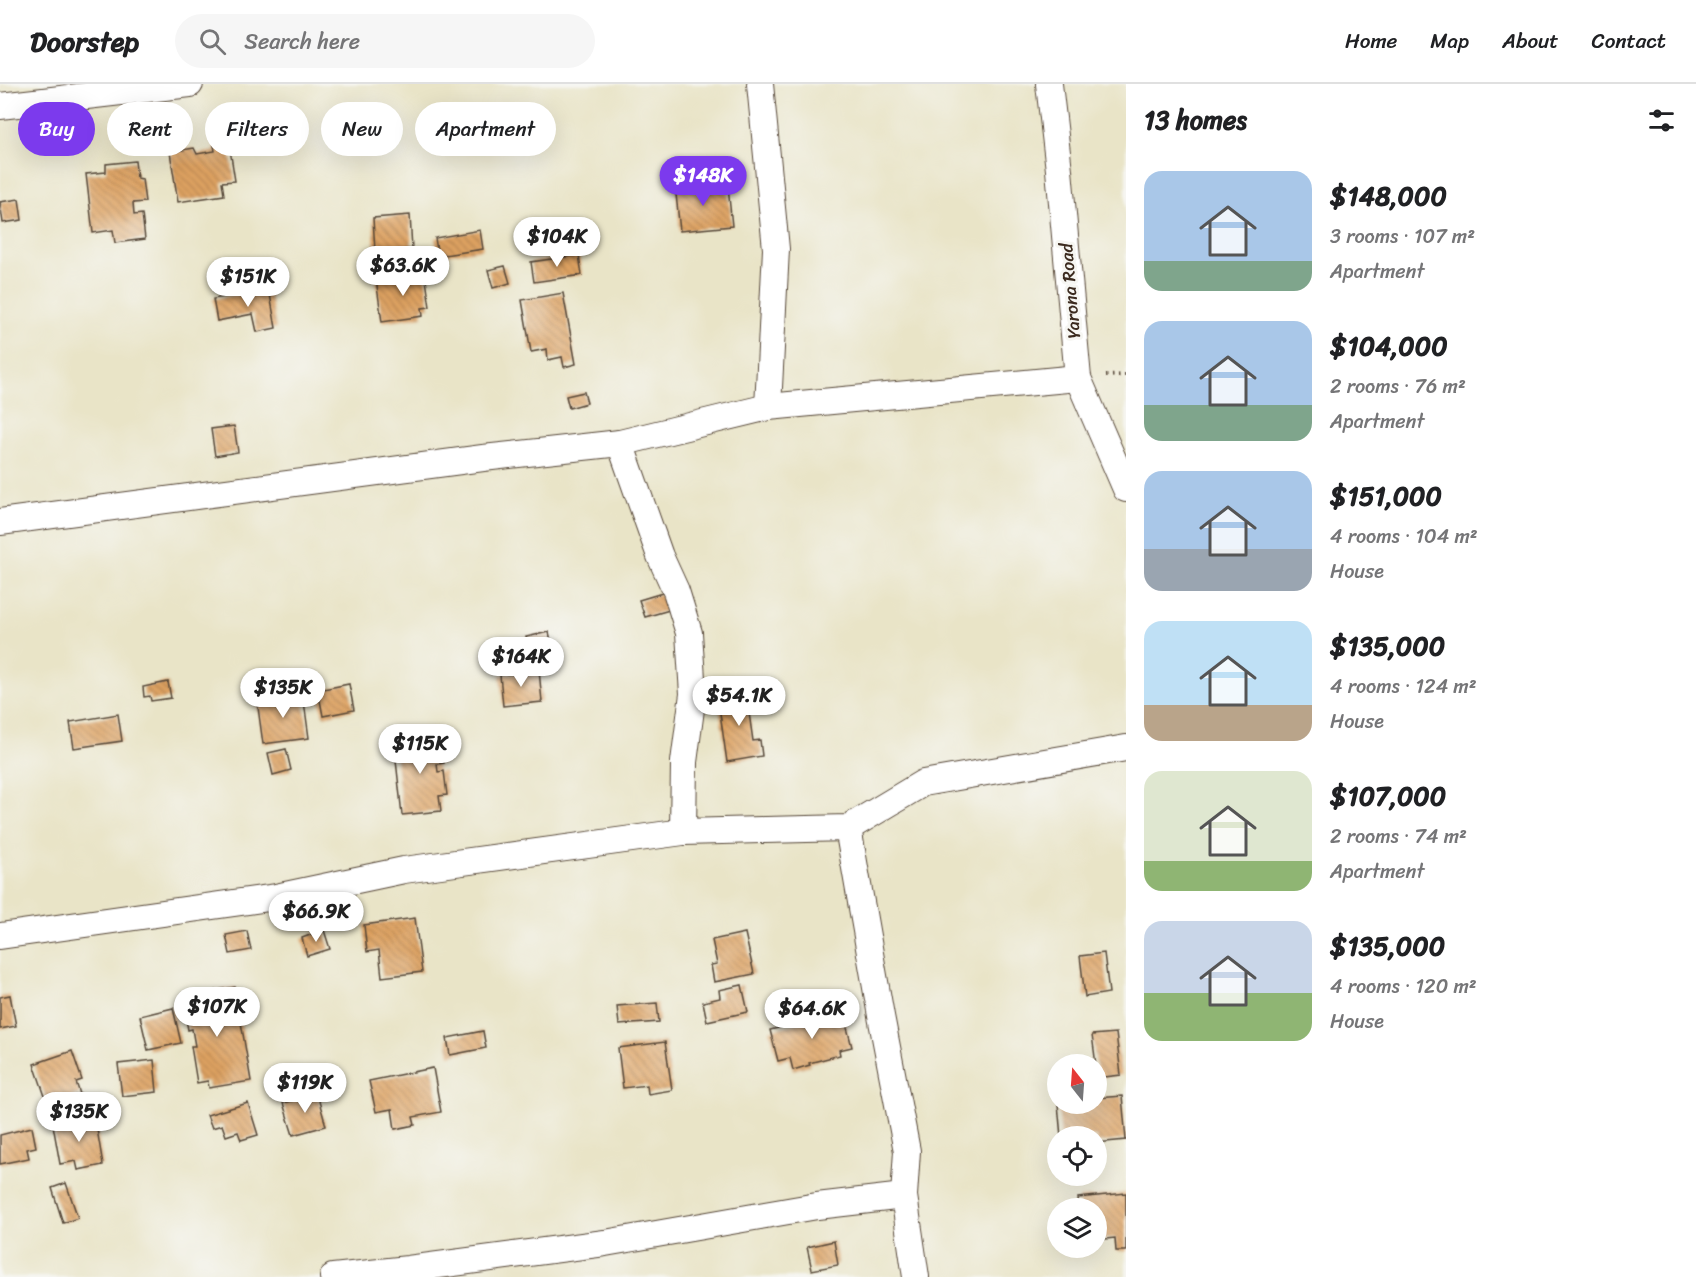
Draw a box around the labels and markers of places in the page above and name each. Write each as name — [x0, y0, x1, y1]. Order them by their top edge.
pin: $148K — [661, 156, 745, 207]
pin: $104K — [515, 217, 599, 268]
pin: $63.6K — [354, 246, 452, 297]
pin: $151K — [206, 257, 290, 308]
pin: $164K — [479, 637, 563, 688]
pin: $135K — [241, 668, 325, 719]
pin: $54.1K — [690, 676, 788, 727]
pin: $115K — [378, 724, 462, 775]
pin: $66.9K — [267, 892, 365, 943]
pin: $107K — [175, 987, 259, 1038]
pin: $64.6K — [763, 989, 861, 1040]
pin: $119K — [263, 1063, 347, 1114]
pin: $135K — [37, 1092, 121, 1143]

